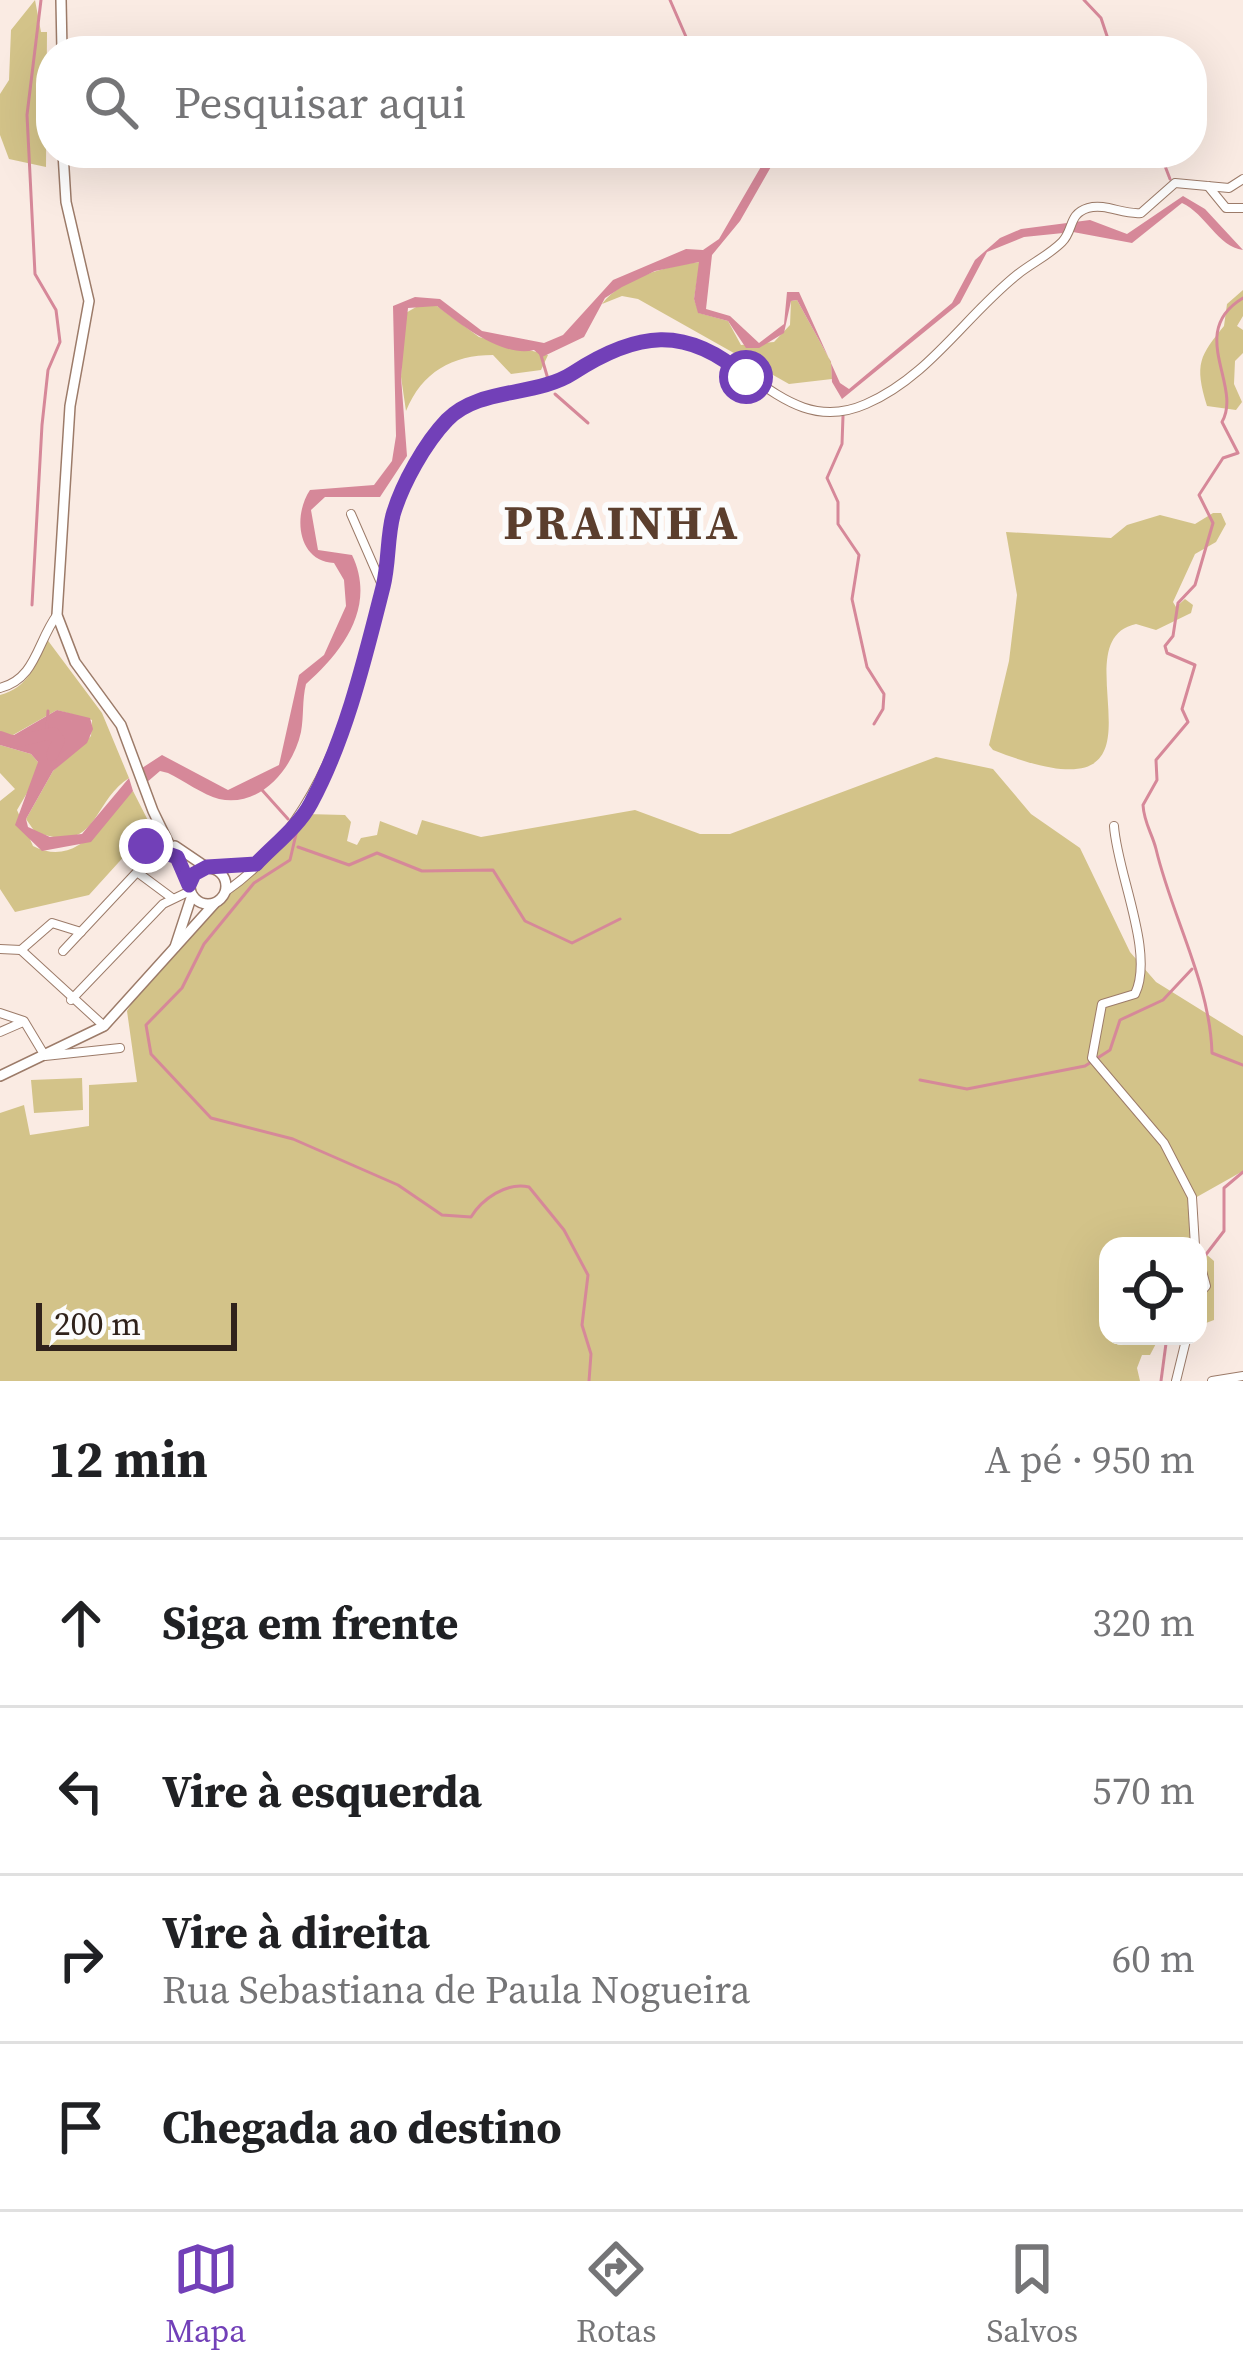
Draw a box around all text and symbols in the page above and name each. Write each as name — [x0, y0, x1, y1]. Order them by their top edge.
search box — [36, 36, 1207, 168]
icon: search — [78, 69, 144, 135]
text: Pesquisar aqui — [174, 71, 466, 133]
route start — [719, 350, 773, 404]
district label: PRAINHA — [503, 489, 741, 555]
route end — [119, 819, 173, 873]
map controls — [1099, 1237, 1207, 1345]
button: locate — [1099, 1237, 1207, 1345]
scale bar — [36, 1297, 237, 1350]
text: 200 m — [54, 1301, 141, 1346]
text: 12 min — [48, 1424, 208, 1494]
text: A pé · 950 m — [985, 1433, 1195, 1486]
icon: ahead — [48, 1590, 114, 1656]
text: Siga em frente — [162, 1592, 458, 1654]
text: 320 m — [1092, 1596, 1195, 1649]
icon: left — [48, 1758, 114, 1824]
text: Vire à esquerda — [162, 1760, 482, 1822]
text: 570 m — [1092, 1764, 1195, 1817]
text: Vire à direita — [162, 1901, 430, 1963]
icon: right — [48, 1926, 114, 1992]
text: 60 m — [1112, 1932, 1195, 1985]
text: Rua Sebastiana de Paula Nogueira — [162, 1963, 750, 2016]
icon: arrive — [48, 2094, 114, 2160]
text: Chegada ao destino — [162, 2096, 562, 2158]
tab: Mapa — [165, 2236, 246, 2353]
tab: Rotas — [576, 2236, 657, 2353]
tab: Salvos — [986, 2236, 1078, 2353]

